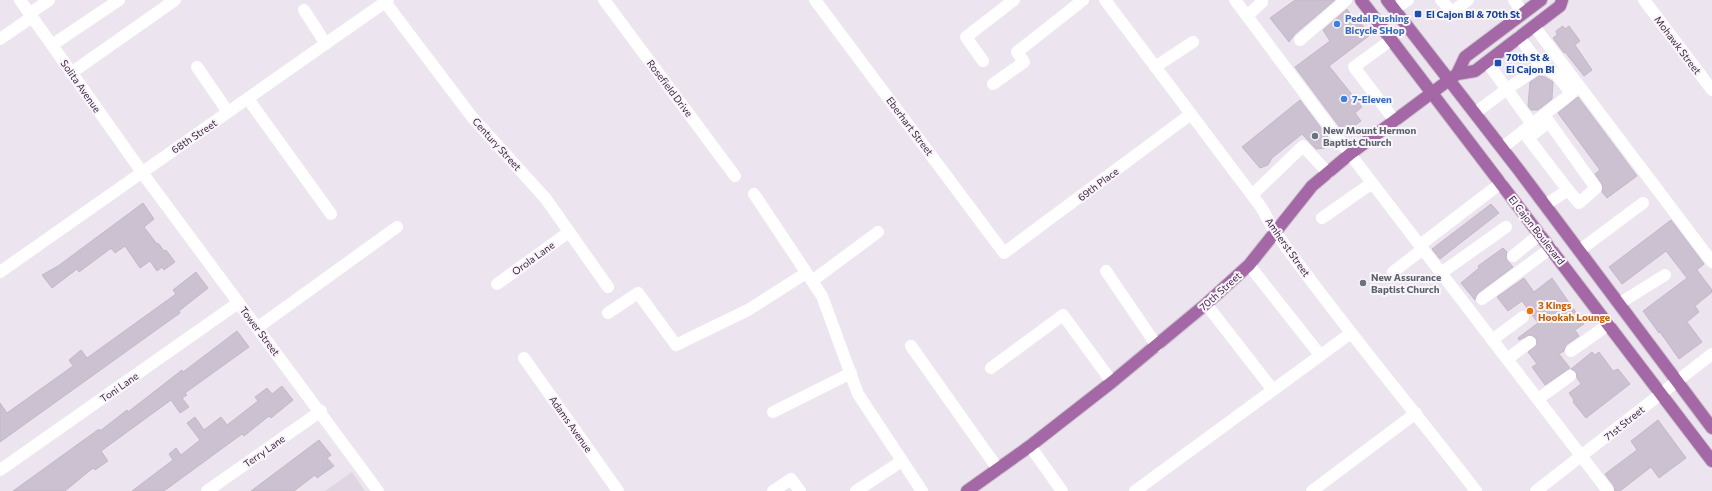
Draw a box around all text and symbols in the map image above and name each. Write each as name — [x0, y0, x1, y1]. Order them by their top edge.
place label: El Cajon Bl & 70th St — [1426, 8, 1520, 20]
marker: El Cajon Bl & 70th St — [1413, 9, 1423, 19]
place label: Pedal Pushing Bicycle SHop — [1345, 12, 1410, 36]
street label: Mohawk Street — [1652, 13, 1704, 77]
marker: Pedal Pushing Bicycle SHop — [1332, 19, 1342, 29]
place label: 70th St & El Cajon Bl — [1506, 51, 1555, 75]
street label: Solita Avenue — [58, 57, 104, 115]
street label: Rosefield Drive — [645, 57, 695, 119]
marker: 70th St & El Cajon Bl — [1493, 58, 1503, 68]
place label: 7-Eleven — [1352, 93, 1392, 105]
street label: Eberhart Street — [884, 94, 936, 158]
marker: 7-Eleven — [1339, 94, 1349, 104]
street label: Century Street — [470, 115, 524, 173]
street label: 68th Street — [169, 116, 219, 156]
place label: New Mount Hermon Baptist Church — [1323, 124, 1417, 148]
marker: New Mount Hermon Baptist Church — [1310, 131, 1320, 141]
street label: 69th Place — [1075, 165, 1121, 203]
street label: El Cajon Boulevard — [1506, 193, 1568, 267]
street label: Amherst Street — [1263, 215, 1313, 279]
street label: Orola Lane — [509, 239, 557, 277]
street label: 70th Street — [1197, 269, 1243, 313]
place label: New Assurance Baptist Church — [1371, 271, 1441, 295]
marker: New Assurance Baptist Church — [1358, 278, 1368, 288]
place label: 3 Kings Hookah Lounge — [1538, 299, 1610, 323]
street label: Tower Street — [238, 304, 282, 358]
marker: 3 Kings Hookah Lounge — [1525, 306, 1535, 316]
street label: Toni Lane — [98, 370, 140, 404]
street label: Adams Avenue — [547, 393, 595, 455]
street label: 71st Street — [1601, 403, 1647, 443]
street label: Terry Lane — [241, 432, 287, 470]

